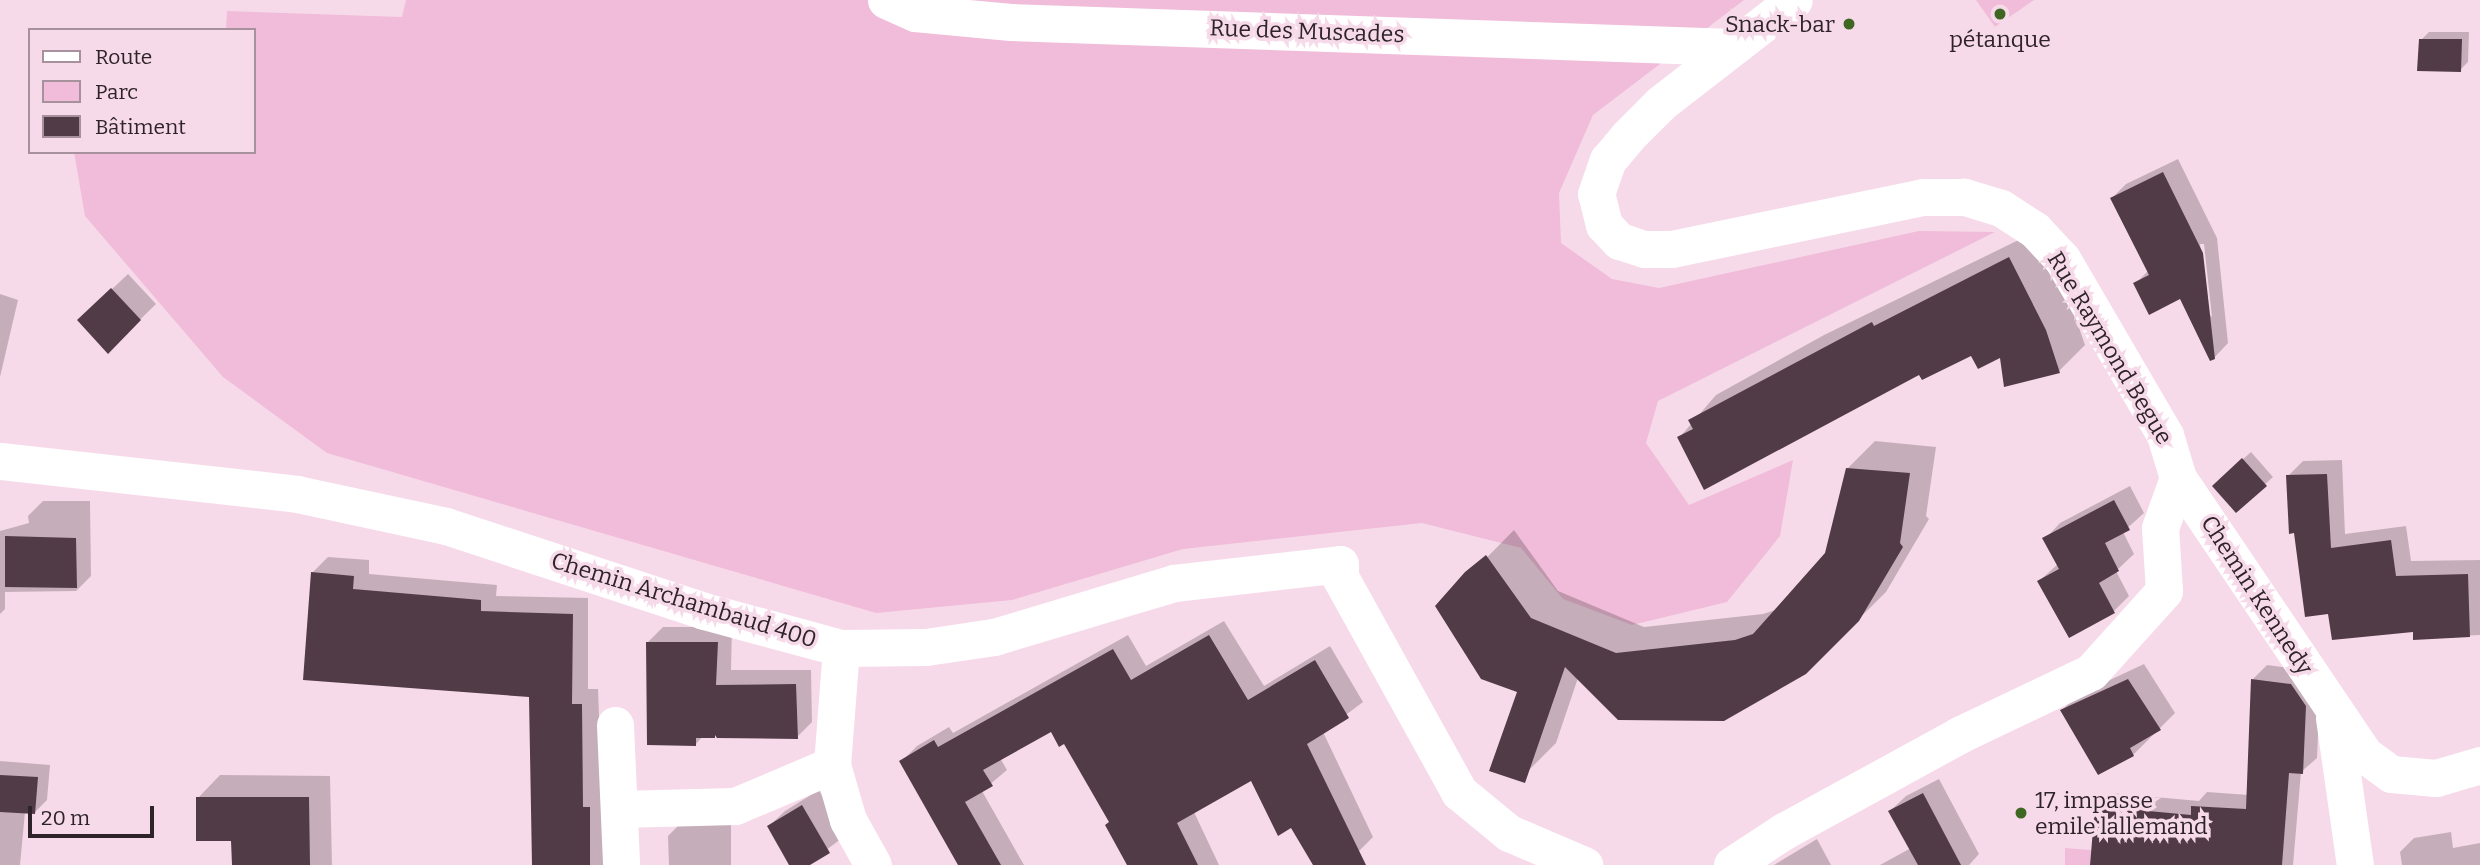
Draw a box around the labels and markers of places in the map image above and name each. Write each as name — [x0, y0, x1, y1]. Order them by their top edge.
marker: pétanque — [1992, 6, 2008, 22]
place label: Snack-bar — [1725, 10, 1835, 38]
marker: Snack-bar — [1841, 16, 1857, 32]
place label: pétanque — [1949, 25, 2051, 53]
place label: 17, impasse emile lallemand — [2035, 786, 2208, 840]
marker: 17, impasse emile lallemand — [2013, 805, 2029, 821]

